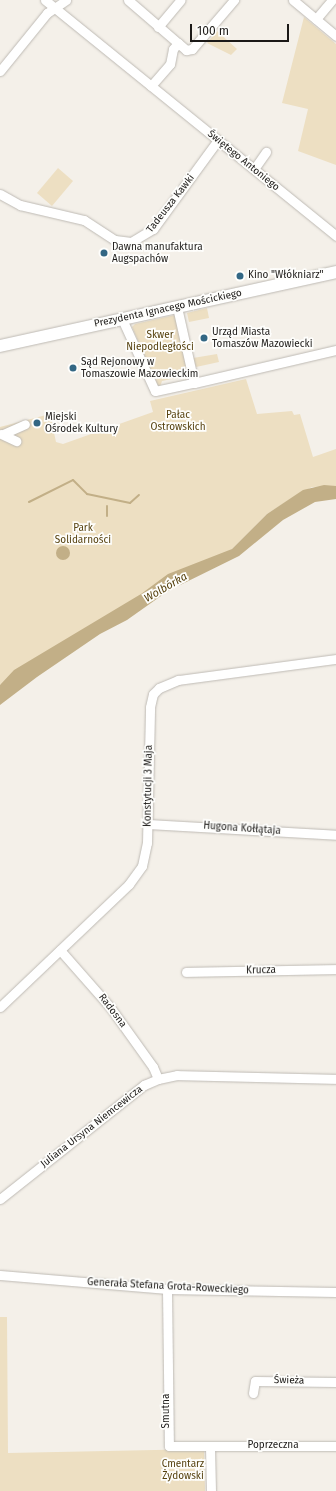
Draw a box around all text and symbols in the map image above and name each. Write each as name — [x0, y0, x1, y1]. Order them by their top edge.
scale bar — [192, 16, 291, 42]
text: 100 m — [197, 24, 229, 38]
street label: Świętego Antoniego — [205, 128, 281, 194]
street label: Tadeusza Kawki — [145, 172, 197, 236]
place label: Dawna manufaktura Augspachów — [112, 241, 203, 264]
marker: Dawna manufaktura Augspachów — [99, 248, 109, 258]
place label: Kino "Włókniarz" — [248, 270, 324, 282]
marker: Kino "Włókniarz" — [235, 271, 245, 281]
street label: Prezydenta Ignacego Mościckiego — [93, 287, 243, 331]
place label: Urząd Miasta Tomaszów Mazowiecki — [212, 326, 313, 350]
park label: Skwer Niepodległości — [126, 329, 194, 352]
marker: Urząd Miasta Tomaszów Mazowiecki — [199, 333, 209, 343]
place label: Sąd Rejonowy w Tomaszowie Mazowieckim — [81, 356, 198, 380]
marker: Sąd Rejonowy w Tomaszowie Mazowieckim — [68, 363, 78, 373]
park label: Pałac Ostrowskich — [150, 409, 206, 432]
place label: Miejski Ośrodek Kultury — [45, 411, 118, 434]
marker: Miejski Ośrodek Kultury — [32, 418, 42, 428]
park label: Park Solidarności — [55, 522, 111, 546]
water label: Wolbórka — [142, 570, 190, 606]
street label: Konstytucji 3 Maja — [142, 745, 156, 827]
street label: Hugona Kołłątaja — [203, 820, 281, 838]
street label: Krucza — [246, 965, 276, 977]
street label: Radosna — [95, 992, 129, 1030]
street label: Juliana Ursyna Niemcewicza — [39, 1084, 145, 1170]
street label: Generała Stefana Grota-Roweckiego — [87, 1277, 249, 1297]
street label: Świeża — [274, 1375, 304, 1387]
street label: Smutna — [161, 1394, 173, 1428]
street label: Poprzeczna — [247, 1440, 299, 1452]
park label: Cmentarz Żydowski — [162, 1458, 204, 1482]

